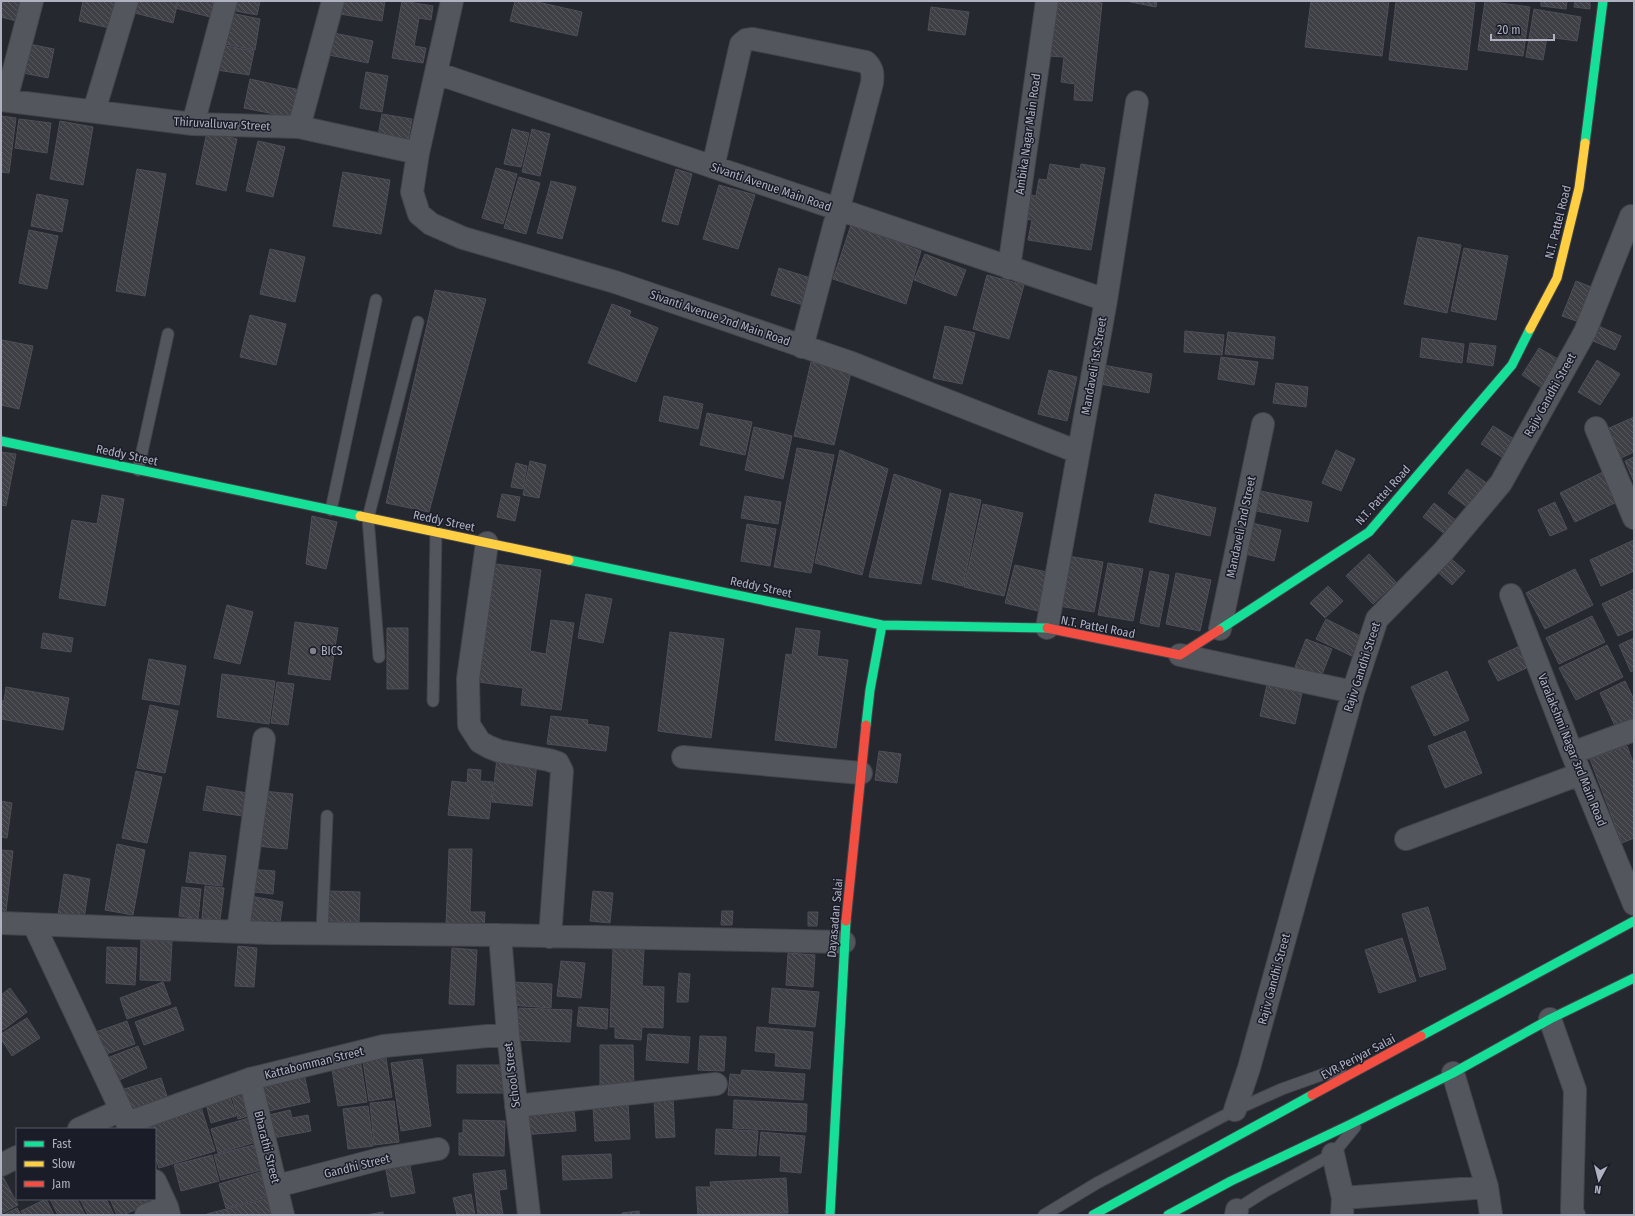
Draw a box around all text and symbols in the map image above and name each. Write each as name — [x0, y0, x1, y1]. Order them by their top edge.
scale bar — [1491, 16, 1554, 42]
text: 20 m — [1497, 23, 1521, 37]
street label: Ambika Nagar Main Road — [1013, 73, 1043, 195]
street label: Thiruvalluvar Street — [173, 114, 271, 134]
street label: Sivanti Avenue Main Road — [709, 160, 833, 214]
street label: N.T. Pattel Road — [1542, 184, 1574, 260]
street label: Sivanti Avenue 2nd Main Road — [648, 287, 792, 349]
street label: Mandaveli 1st Street — [1078, 316, 1110, 416]
street label: Rajiv Gandhi Street — [1521, 351, 1579, 439]
street label: Reddy Street — [95, 442, 159, 468]
street label: N.T. Pattel Road — [1353, 462, 1413, 528]
street label: Mandaveli 2nd Street — [1223, 475, 1259, 579]
street label: Reddy Street — [412, 508, 476, 534]
street label: Reddy Street — [729, 574, 793, 600]
street label: N.T. Pattel Road — [1060, 613, 1136, 641]
street label: Rajiv Gandhi Street — [1341, 620, 1383, 714]
place label: BICS — [321, 644, 343, 658]
marker: BICS — [308, 646, 318, 656]
street label: Varalakshmi Nagar 3rd Main Road — [1535, 672, 1609, 828]
street label: Dayasadan Salai — [825, 878, 845, 958]
street label: Rajiv Gandhi Street — [1255, 932, 1293, 1026]
street label: EVR Periyar Salai — [1319, 1032, 1397, 1082]
street label: School Street — [501, 1042, 523, 1108]
street label: Kattabomman Street — [263, 1044, 365, 1082]
street label: Bharathi Street — [251, 1109, 283, 1185]
legend — [16, 1128, 156, 1200]
text: Fast — [52, 1137, 71, 1151]
street label: Gandhi Street — [323, 1151, 391, 1181]
text: Slow — [52, 1157, 75, 1171]
north arrow — [1579, 1160, 1619, 1200]
text: Jam — [52, 1177, 70, 1191]
text: N — [1594, 1183, 1602, 1196]

